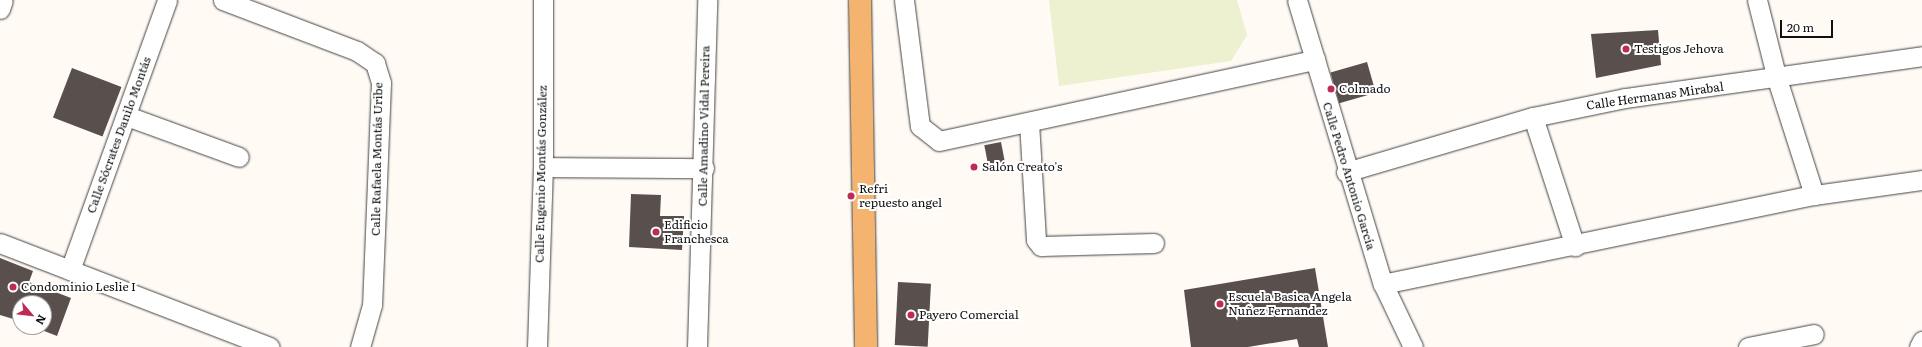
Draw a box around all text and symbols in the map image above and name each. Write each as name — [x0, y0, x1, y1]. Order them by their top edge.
scale bar — [1782, 12, 1835, 38]
text: 20 m — [1787, 18, 1814, 36]
place label: Testigos Jehova — [1634, 42, 1724, 56]
marker: Testigos Jehova — [1621, 44, 1631, 54]
street label: Calle Amadino Vidal Pereira — [695, 46, 713, 206]
street label: Calle Sócrates Danilo Montás — [84, 55, 154, 215]
street label: Calle Hermanas Mirabal — [1585, 79, 1725, 113]
street label: Calle Rafaela Montás Uribe — [368, 82, 386, 236]
place label: Colmado — [1339, 82, 1390, 96]
marker: Colmado — [1326, 84, 1336, 94]
street label: Calle Eugenio Montás González — [532, 85, 550, 263]
street label: Calle Pedro Antonio García — [1320, 100, 1378, 252]
place label: Salón Creato's — [982, 160, 1062, 174]
marker: Salón Creato's — [969, 162, 979, 172]
place label: Refri repuesto angel — [859, 182, 942, 210]
marker: Refri repuesto angel — [846, 191, 856, 201]
place label: Edificio Franchesca — [664, 218, 729, 246]
marker: Edificio Franchesca — [651, 227, 661, 237]
place label: Condominio Leslie I — [21, 280, 136, 294]
marker: Condominio Leslie I — [8, 282, 18, 292]
place label: Escuela Basica Angela Nuñez Fernandez — [1228, 290, 1352, 318]
north arrow — [12, 295, 52, 335]
marker: Escuela Basica Angela Nuñez Fernandez — [1215, 299, 1225, 309]
place label: Payero Comercial — [919, 308, 1019, 322]
marker: Payero Comercial — [906, 310, 916, 320]
text: N — [32, 312, 51, 328]

